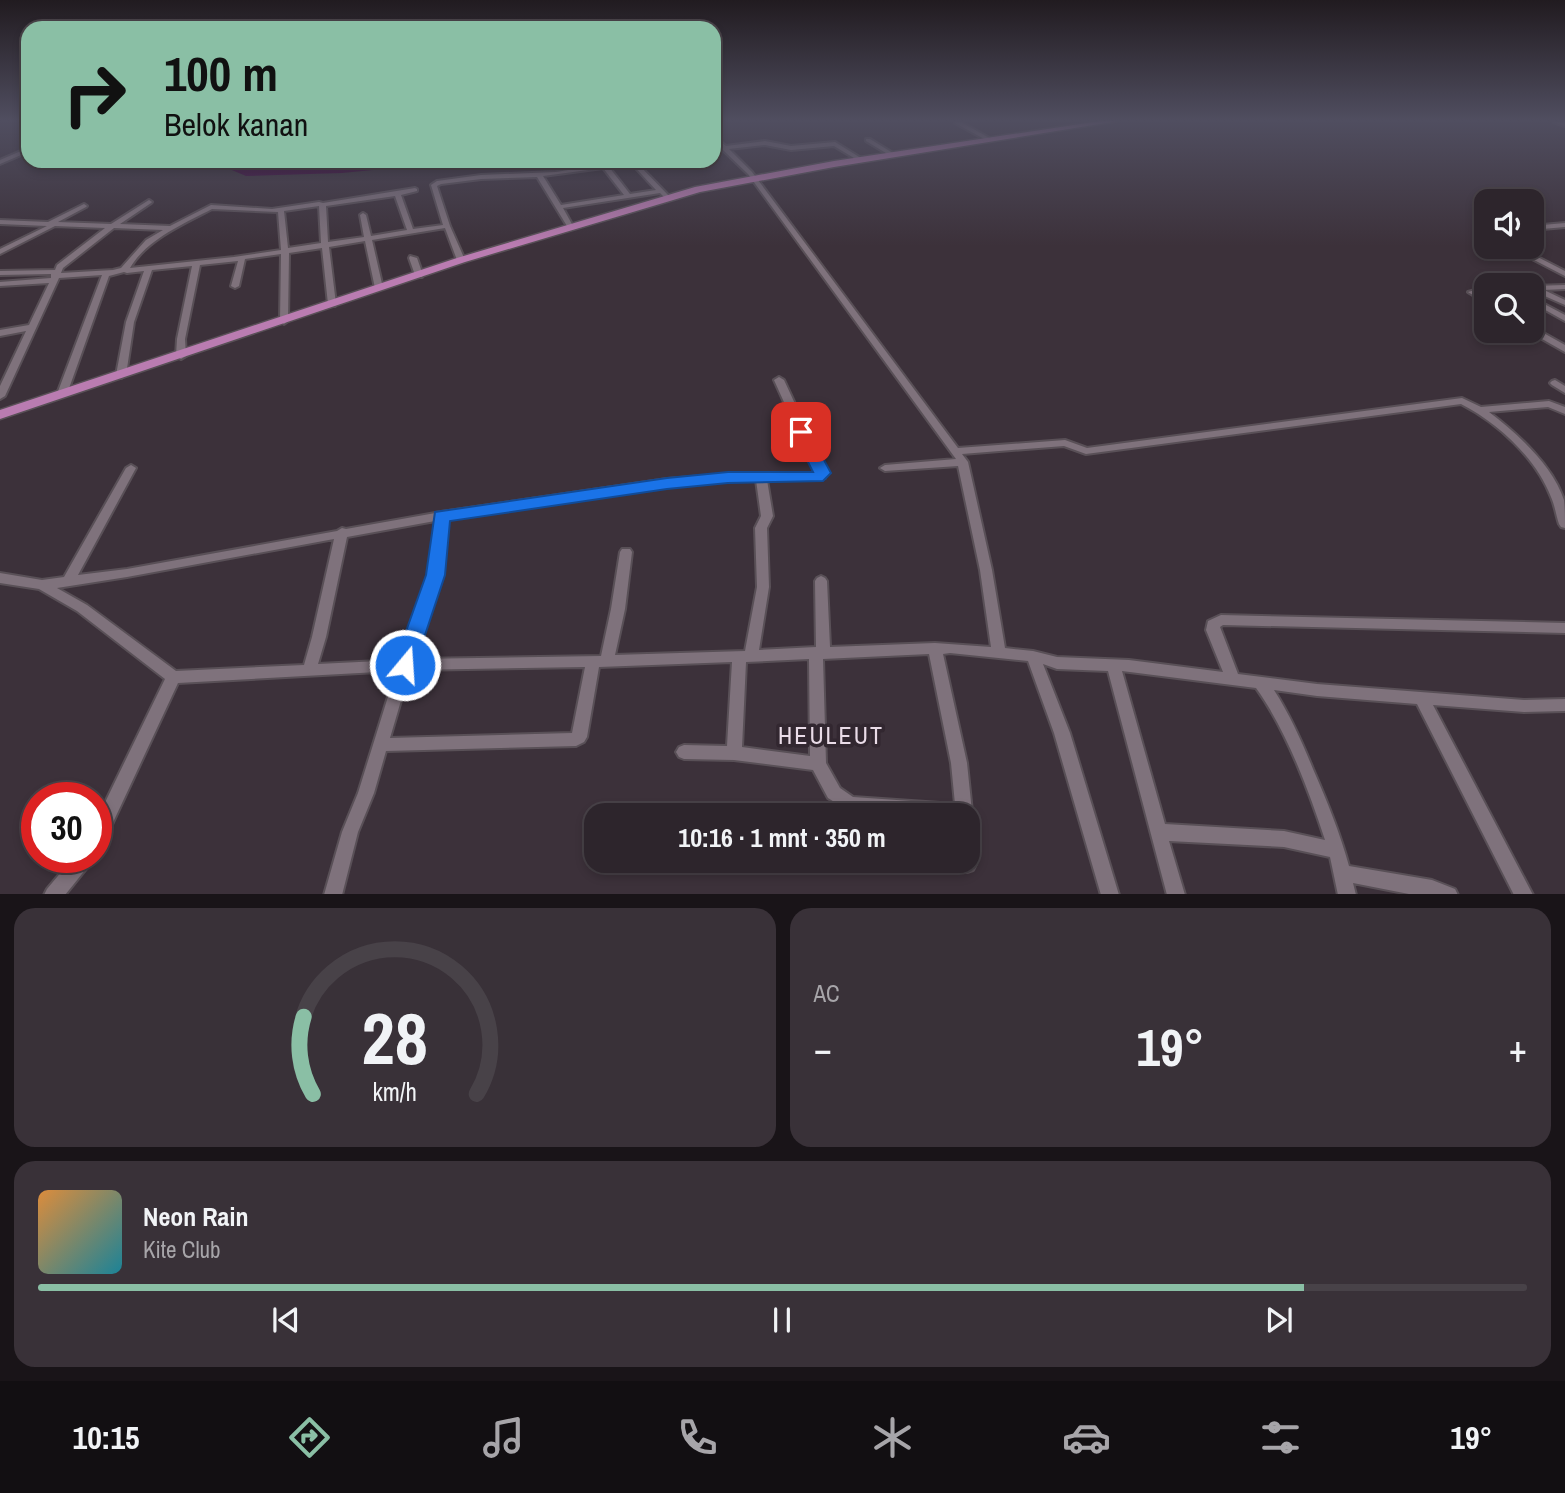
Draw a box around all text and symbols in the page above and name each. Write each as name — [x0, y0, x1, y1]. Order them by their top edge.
text: 100 m — [164, 40, 278, 106]
icon: right — [49, 49, 140, 140]
text: Belok kanan — [164, 103, 308, 146]
map controls — [1474, 189, 1544, 343]
button: sound — [1474, 189, 1544, 259]
button: search — [1474, 273, 1544, 343]
pin — [771, 402, 831, 462]
icon: arrive — [782, 413, 820, 451]
position arrow — [368, 628, 442, 702]
district label: HEULEUT — [778, 719, 884, 751]
speed limit sign: 30 — [21, 782, 112, 873]
text: 10:16 · 1 mnt · 350 m — [678, 820, 886, 855]
text: AC — [814, 978, 840, 1009]
text: 28 — [362, 989, 428, 1087]
text: 19° — [1136, 1012, 1204, 1082]
text: − — [814, 1023, 832, 1074]
text: + — [1509, 1023, 1527, 1074]
text: km/h — [373, 1074, 417, 1108]
text: Neon Rain — [143, 1199, 248, 1234]
text: Kite Club — [143, 1234, 221, 1265]
icon: previous — [267, 1301, 305, 1339]
icon: pause — [763, 1301, 801, 1339]
icon: next — [1260, 1301, 1298, 1339]
icon: directions — [285, 1413, 334, 1462]
icon: music — [479, 1413, 528, 1462]
icon: phone — [673, 1413, 722, 1462]
icon: climate — [868, 1413, 917, 1462]
icon: car — [1062, 1413, 1111, 1462]
icon: filters — [1256, 1413, 1305, 1462]
text: 10:15 — [73, 1416, 140, 1459]
text: 19° — [1450, 1416, 1492, 1459]

